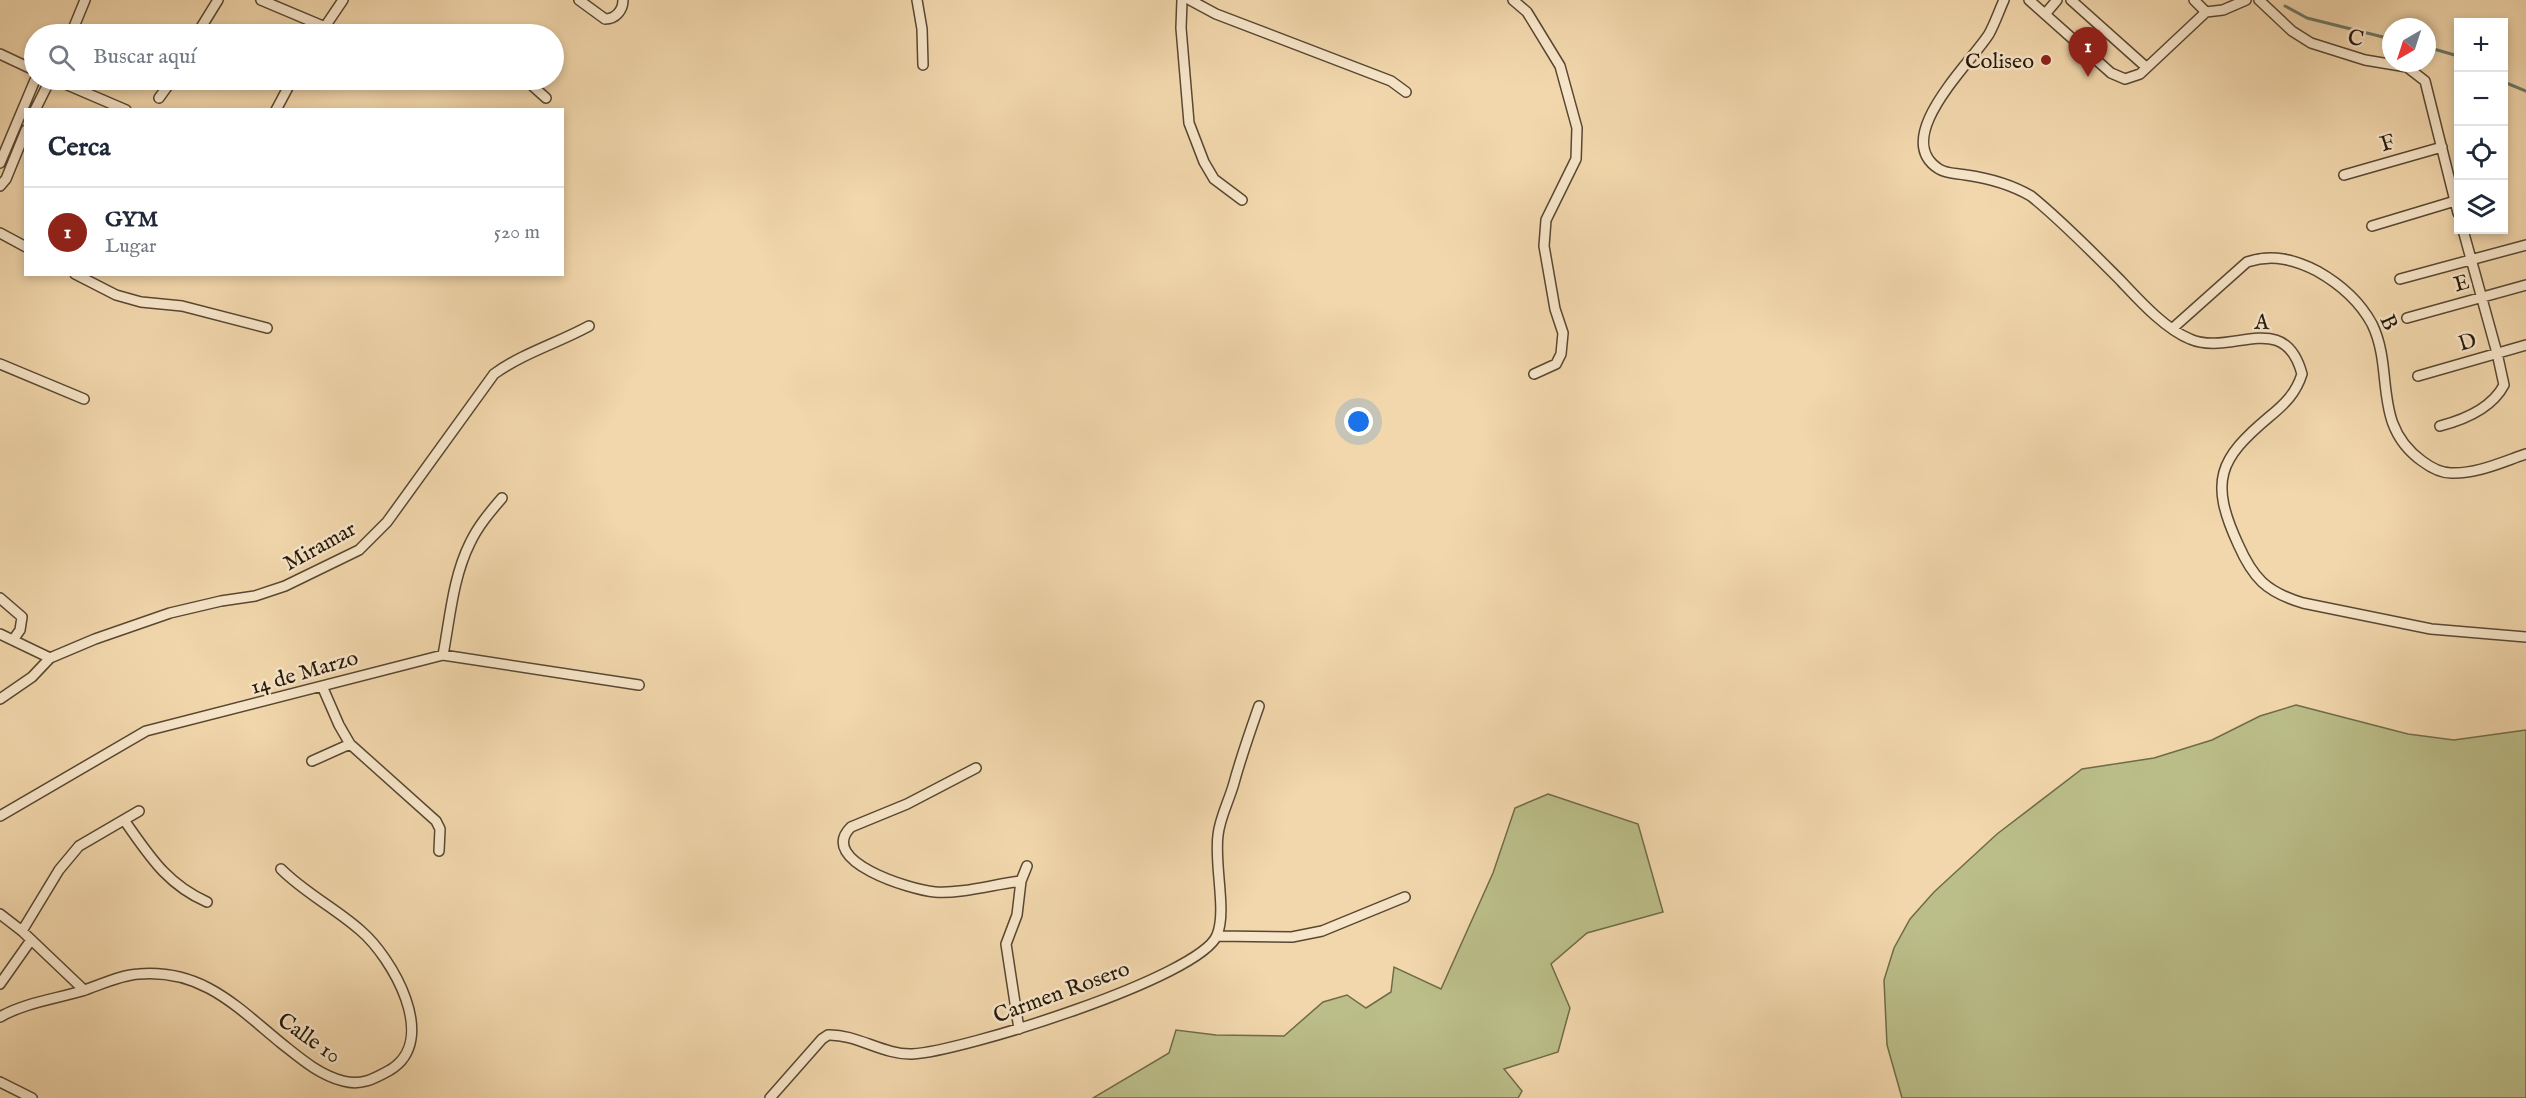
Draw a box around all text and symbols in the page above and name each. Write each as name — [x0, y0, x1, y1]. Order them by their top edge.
north arrow — [2382, 18, 2436, 72]
map controls — [2454, 18, 2508, 234]
button: + — [2454, 18, 2508, 72]
street label: C — [2344, 23, 2367, 54]
search box — [24, 24, 564, 90]
pin: 1 — [2068, 28, 2108, 77]
icon: search — [45, 41, 78, 74]
text: Buscar aquí — [93, 43, 196, 71]
place label: Coliseo — [1965, 48, 2034, 76]
marker: Coliseo — [2039, 53, 2053, 67]
button: − — [2454, 72, 2508, 126]
button: locate — [2454, 126, 2508, 180]
street label: F — [2377, 129, 2398, 159]
text: Cerca — [48, 131, 110, 164]
button: layers — [2454, 180, 2508, 234]
text: GYM — [105, 206, 158, 234]
text: 1 — [64, 220, 71, 245]
text: 520 m — [494, 220, 540, 245]
text: Lugar — [105, 234, 156, 259]
street label: E — [2450, 268, 2473, 299]
street label: A — [2253, 309, 2271, 337]
street label: B — [2372, 310, 2404, 335]
street label: D — [2455, 327, 2480, 359]
your location — [1344, 407, 1373, 436]
street label: Miramar — [279, 515, 361, 578]
street label: 14 de Marzo — [247, 644, 362, 702]
street label: Carmen Rosero — [990, 955, 1134, 1031]
street label: Calle 10 — [272, 1007, 346, 1070]

